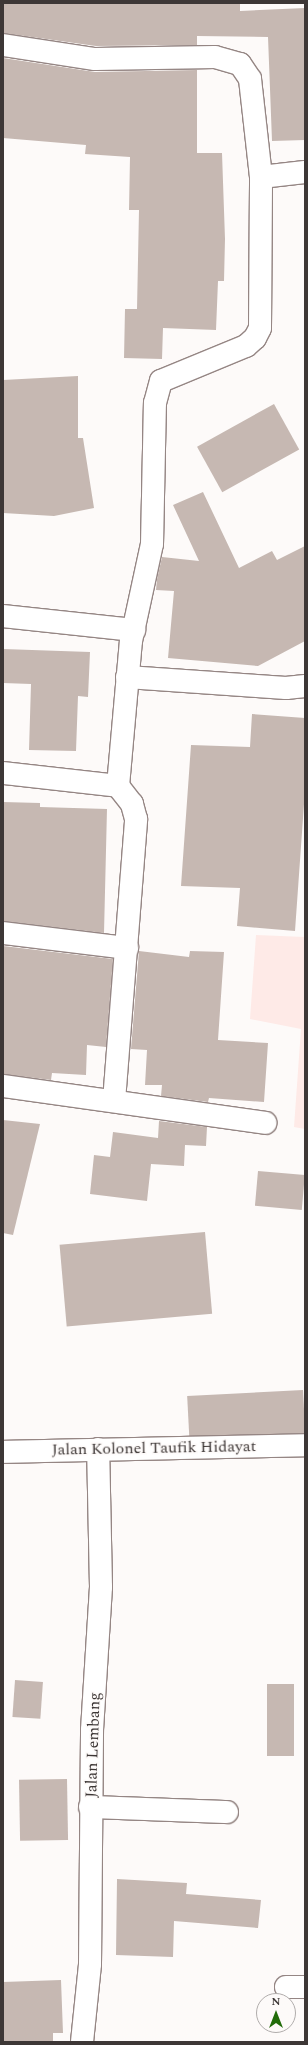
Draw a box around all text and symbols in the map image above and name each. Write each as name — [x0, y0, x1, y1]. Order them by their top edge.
street label: Jalan Kolonel Taufik Hidayat — [52, 1437, 256, 1459]
street label: Jalan Lembang — [82, 1692, 104, 1798]
north arrow — [256, 1993, 296, 2033]
text: N — [272, 1993, 280, 2010]

